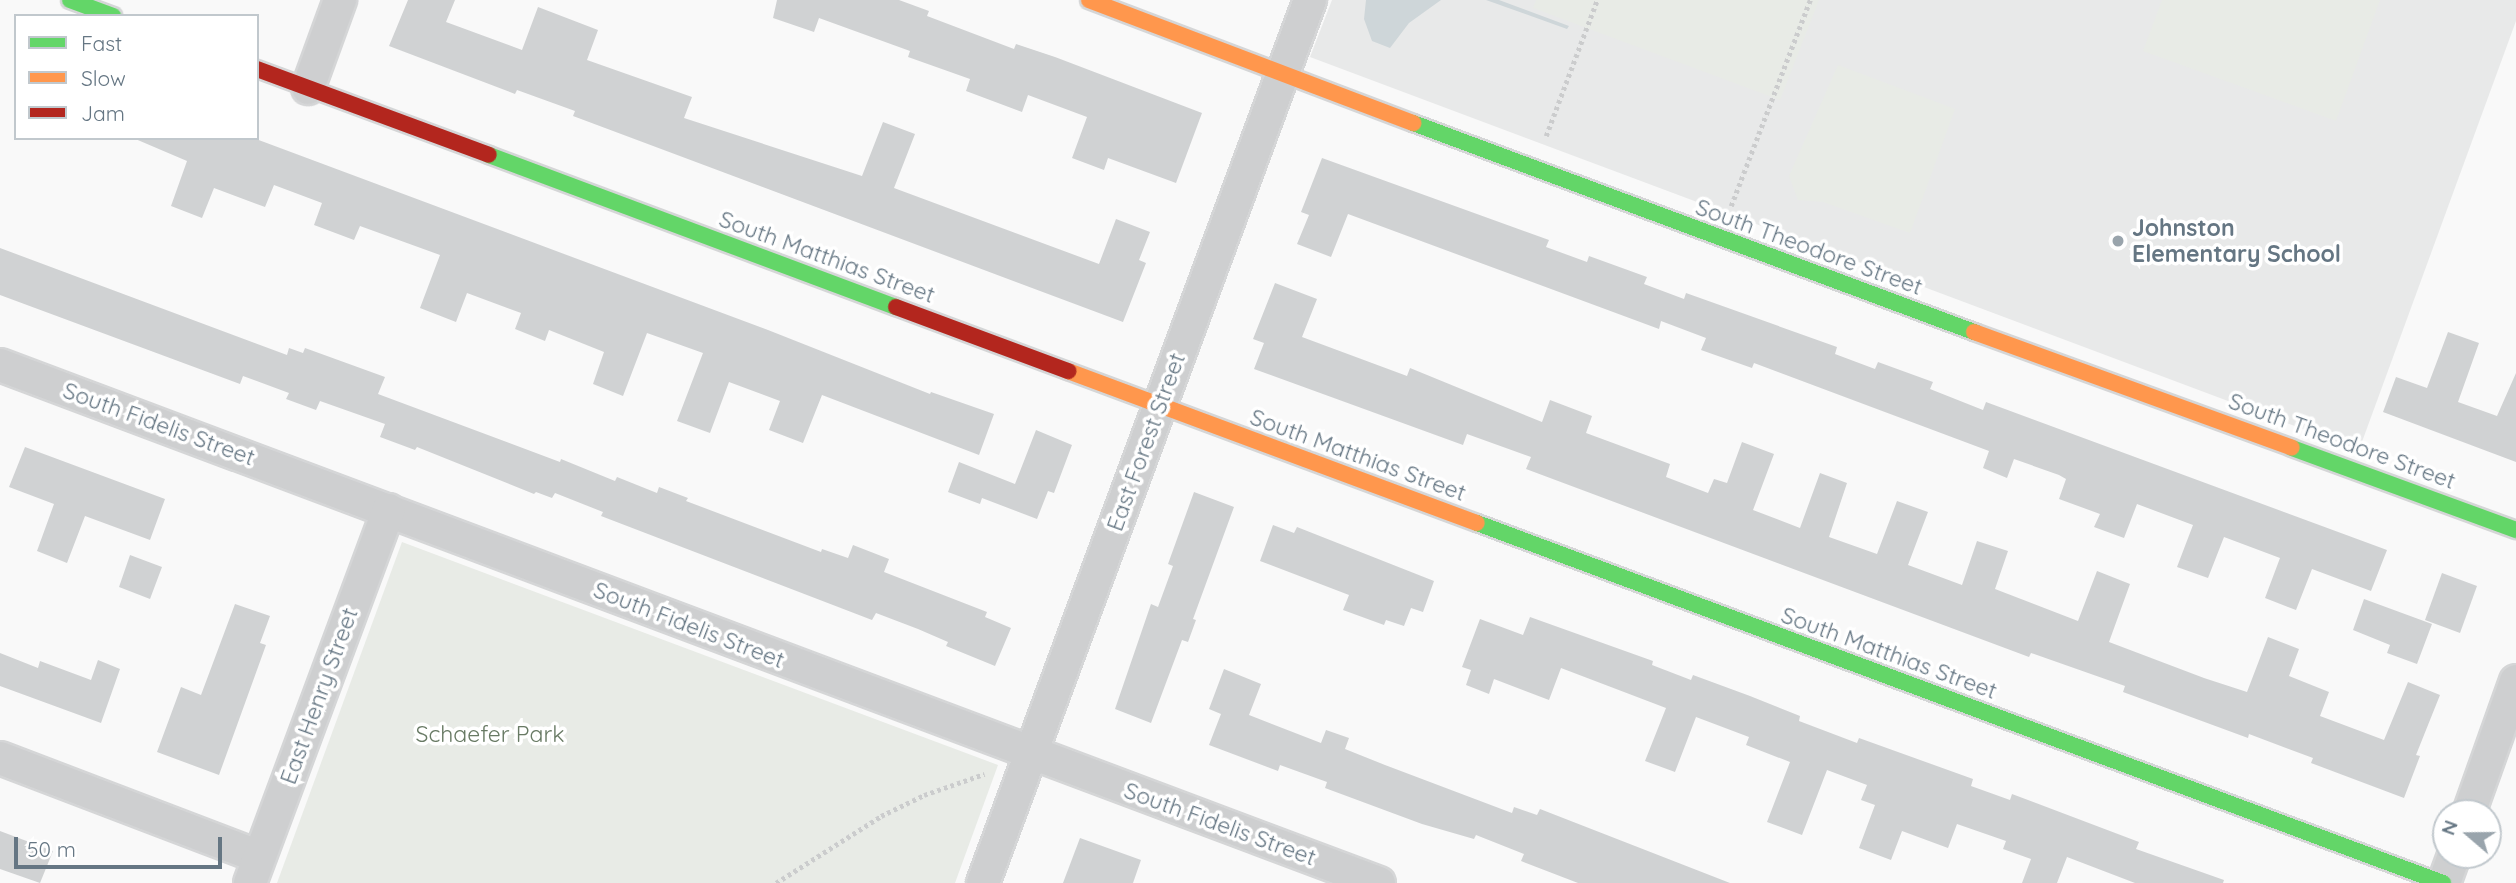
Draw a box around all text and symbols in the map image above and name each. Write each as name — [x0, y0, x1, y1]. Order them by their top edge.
legend — [14, 14, 259, 140]
text: Fast — [81, 30, 122, 56]
text: Slow — [81, 65, 126, 91]
text: Jam — [81, 100, 125, 126]
street label: South Theodore Street — [1692, 193, 1926, 301]
street label: South Matthias Street — [715, 205, 939, 309]
place label: Johnston Elementary School — [2132, 214, 2341, 268]
marker: Johnston Elementary School — [2110, 233, 2126, 249]
street label: East Forest Street — [1101, 349, 1191, 535]
street label: South Fidelis Street — [59, 376, 259, 472]
street label: South Theodore Street — [2225, 387, 2459, 495]
street label: South Matthias Street — [1246, 403, 1470, 507]
street label: South Fidelis Street — [590, 576, 788, 674]
street label: South Matthias Street — [1777, 601, 2001, 705]
street label: East Henry Street — [274, 604, 364, 788]
park label: Schaefer Park — [415, 720, 565, 748]
street label: South Fidelis Street — [1120, 776, 1320, 872]
north arrow — [2432, 799, 2502, 869]
text: N — [2435, 817, 2463, 838]
scale bar — [18, 824, 226, 868]
text: 50 m — [27, 836, 76, 862]

